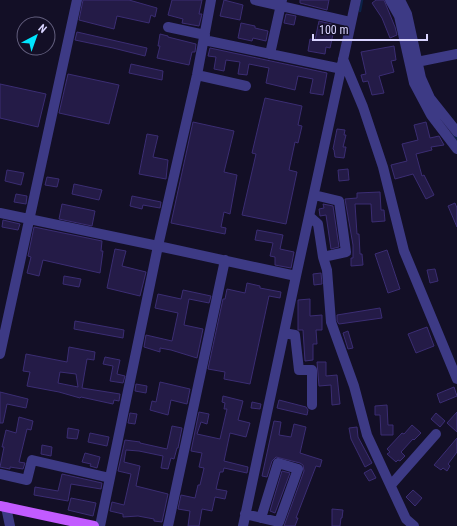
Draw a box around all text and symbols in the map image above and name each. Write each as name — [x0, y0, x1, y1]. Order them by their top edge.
north arrow — [16, 16, 56, 56]
scale bar — [313, 16, 427, 42]
text: N — [35, 22, 49, 36]
text: 100 m — [319, 23, 349, 37]

